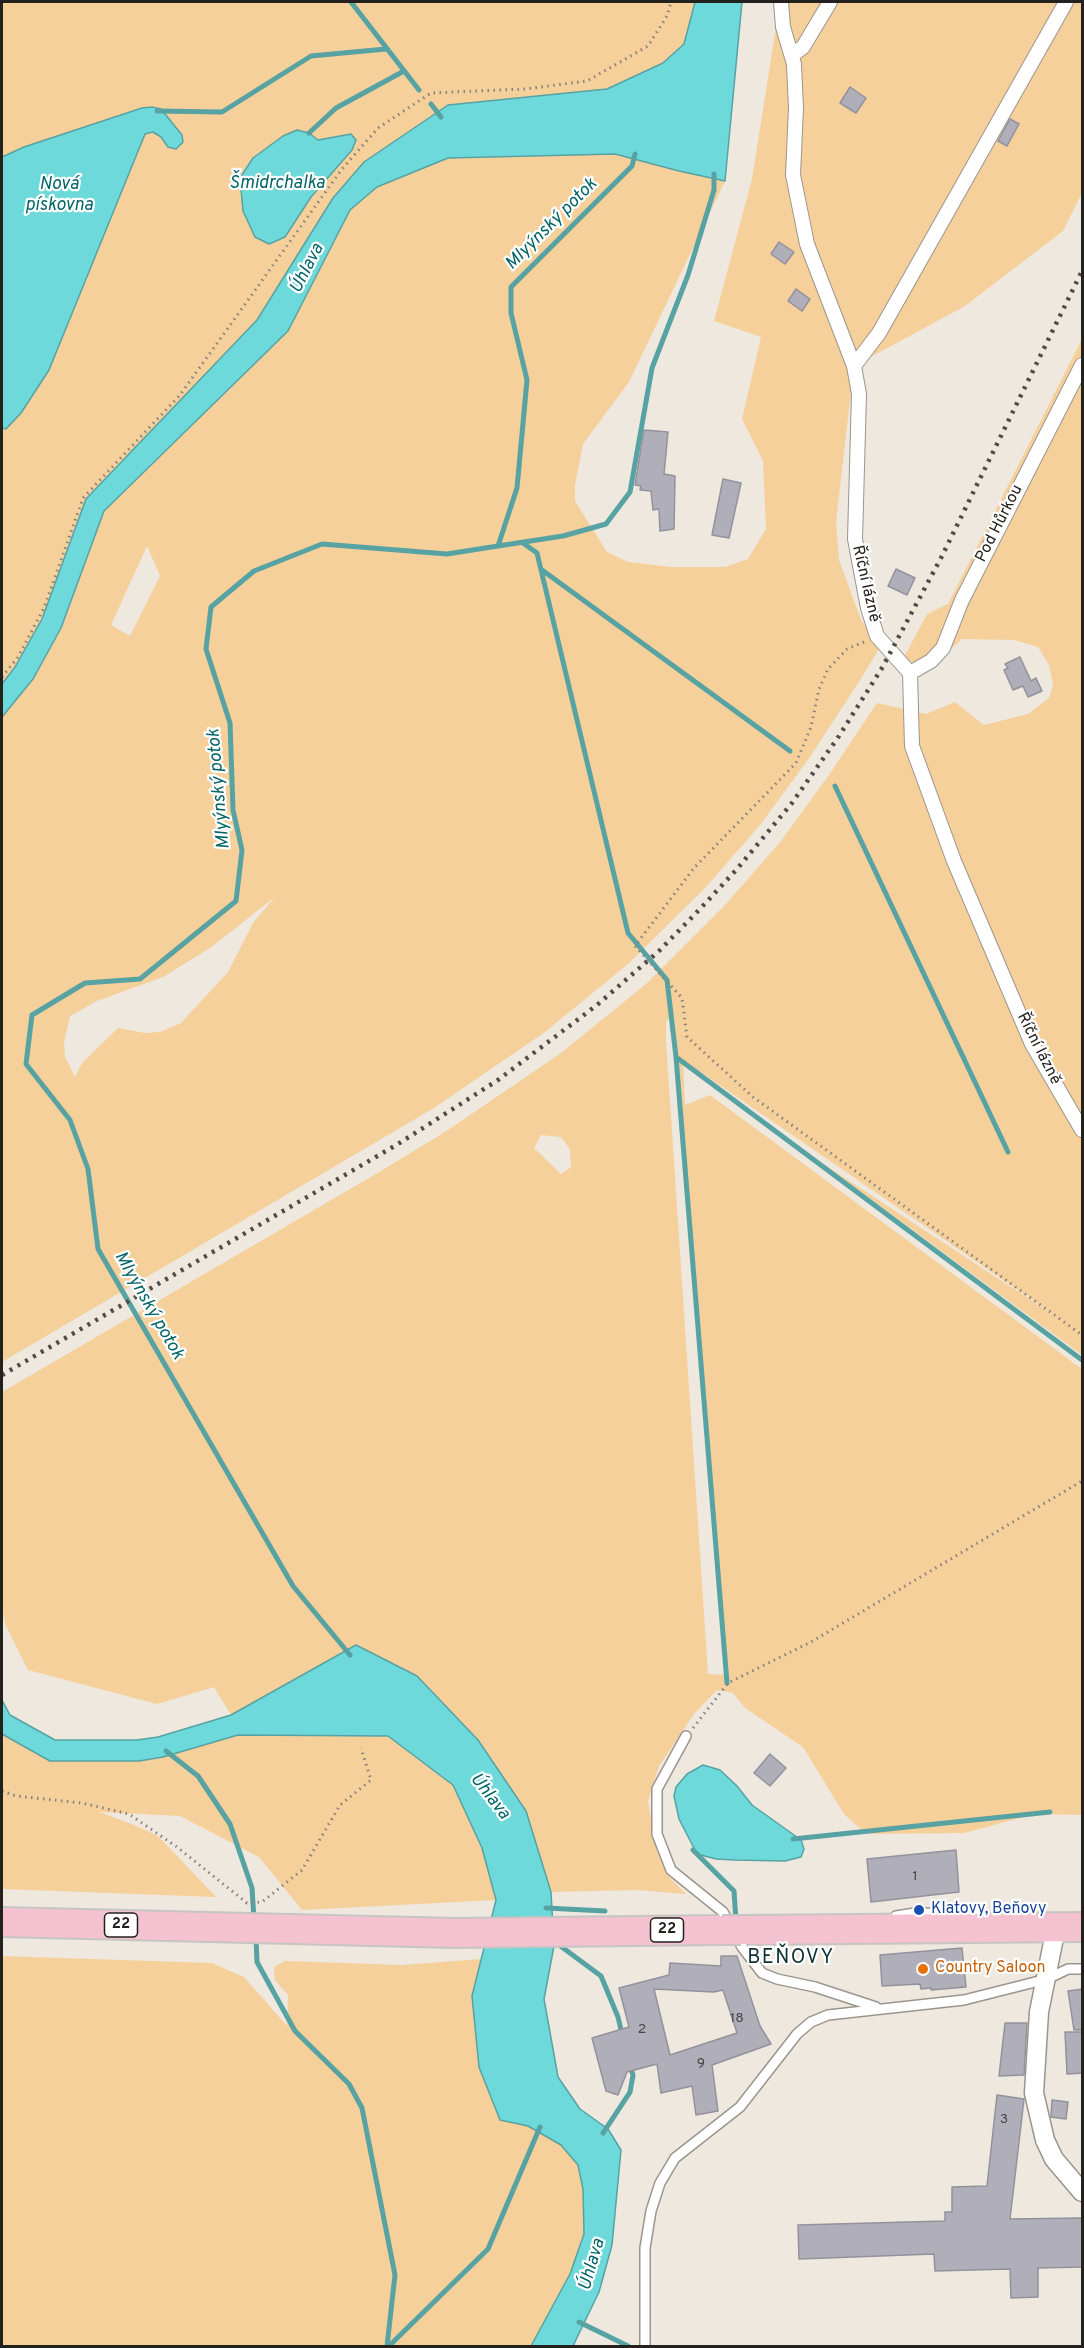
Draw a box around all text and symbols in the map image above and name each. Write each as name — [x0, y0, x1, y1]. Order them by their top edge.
water label: Šmidrchalka — [229, 173, 325, 195]
water label: Nová pískovna — [25, 174, 93, 216]
water label: Mlyýnský potok — [502, 175, 602, 275]
water label: Úhlava — [286, 240, 330, 298]
street label: Pod Hůrkou — [972, 482, 1028, 566]
street label: Říční lázně — [847, 544, 883, 624]
water label: Mlyýnský potok — [204, 728, 236, 850]
street label: Říční lázně — [1012, 1010, 1064, 1088]
water label: Mlyýnský potok — [108, 1248, 188, 1364]
water label: Úhlava — [464, 1769, 514, 1825]
house number: 1 — [912, 1869, 918, 1885]
place label: Klatovy, Beňovy — [931, 1900, 1046, 1920]
marker: Klatovy, Beňovy — [912, 1903, 926, 1917]
road number: 22 — [104, 1913, 138, 1937]
road number: 22 — [650, 1918, 684, 1942]
district label: BEŇOVY — [747, 1947, 835, 1971]
place label: Country Saloon — [935, 1959, 1045, 1979]
marker: Country Saloon — [916, 1962, 930, 1976]
house number: 18 — [730, 2011, 744, 2027]
house number: 2 — [638, 2022, 646, 2038]
house number: 9 — [697, 2056, 705, 2072]
house number: 3 — [1000, 2112, 1008, 2128]
water label: Úhlava — [575, 2237, 611, 2293]

